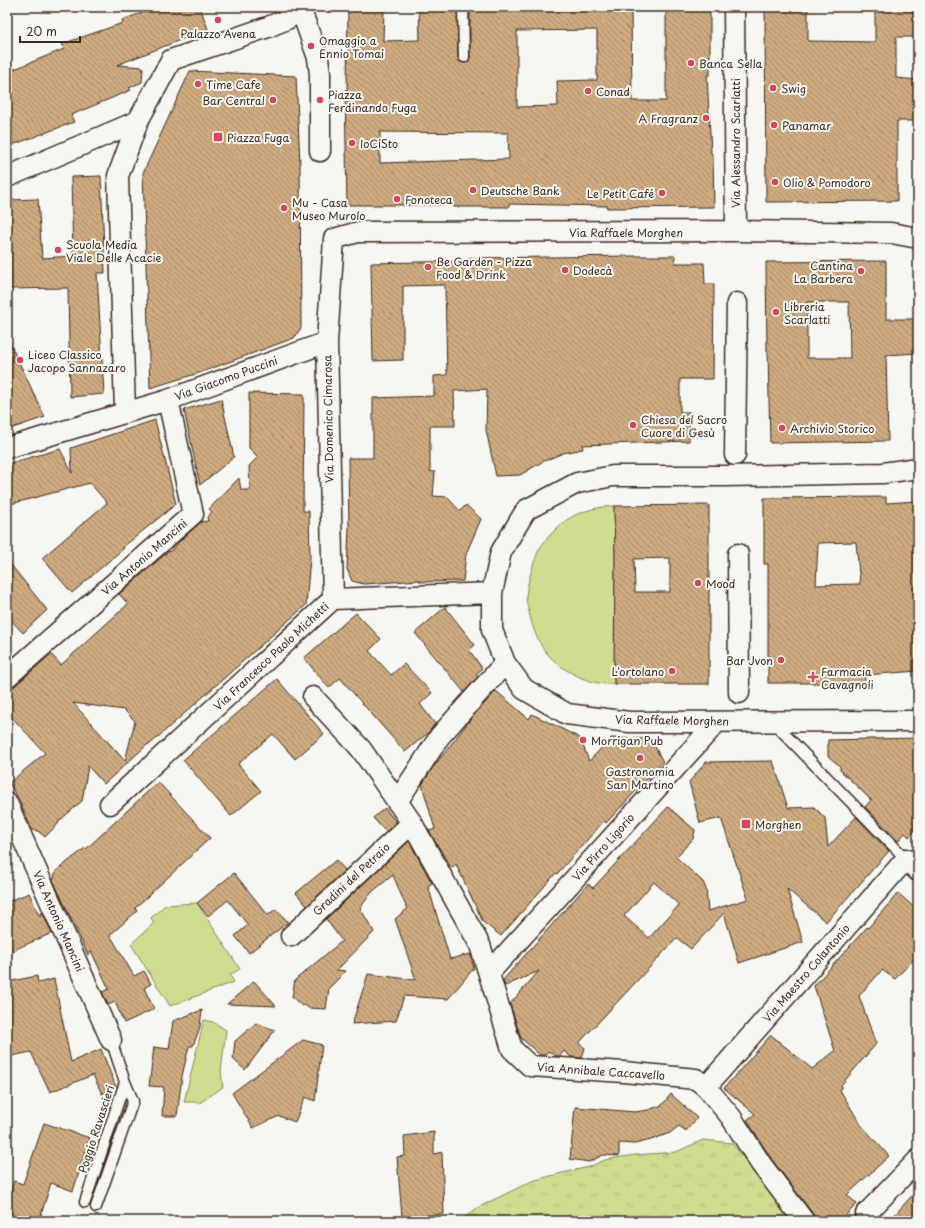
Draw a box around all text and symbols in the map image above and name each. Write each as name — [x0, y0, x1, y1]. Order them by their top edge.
marker: Palazzo Avena — [213, 15, 223, 25]
scale bar — [20, 18, 80, 44]
text: 20 m — [26, 22, 57, 40]
place label: Palazzo Avena — [180, 25, 256, 42]
place label: Omaggio a Ennio Tomai — [319, 32, 384, 62]
marker: Omaggio a Ennio Tomai — [306, 41, 316, 51]
place label: Banca Sella — [699, 55, 762, 72]
marker: Banca Sella — [686, 58, 696, 68]
place label: Time Cafe — [206, 76, 261, 93]
street label: Via Alessandro Scarlatti — [727, 78, 744, 208]
marker: Time Cafe — [193, 79, 203, 89]
place label: Swig — [781, 80, 806, 97]
place label: Conad — [596, 83, 630, 100]
marker: Swig — [768, 83, 778, 93]
place label: Piazza Ferdinando Fuga — [328, 86, 417, 116]
marker: Conad — [583, 86, 593, 96]
place label: Bar Central — [203, 92, 265, 109]
marker: Bar Central — [268, 95, 278, 105]
marker: Piazza Ferdinando Fuga — [315, 95, 325, 105]
place label: A Fragranz — [638, 110, 698, 127]
marker: A Fragranz — [701, 113, 711, 123]
place label: Panamar — [782, 117, 831, 134]
marker: Panamar — [769, 120, 779, 130]
place label: Piazza Fuga — [227, 129, 289, 146]
marker: Piazza Fuga — [212, 131, 224, 143]
place label: IoCiSto — [360, 135, 398, 152]
marker: IoCiSto — [347, 138, 357, 148]
place label: Olio & Pomodoro — [783, 174, 871, 191]
marker: Olio & Pomodoro — [770, 177, 780, 187]
place label: Deutsche Bank — [481, 182, 560, 199]
marker: Deutsche Bank — [468, 185, 478, 195]
place label: Le Petit Café — [587, 185, 654, 202]
marker: Le Petit Café — [657, 188, 667, 198]
place label: Fonoteca — [405, 191, 453, 208]
place label: Mu - Casa Museo Murolo — [292, 194, 366, 224]
marker: Fonoteca — [392, 194, 402, 204]
marker: Mu - Casa Museo Murolo — [279, 203, 289, 213]
street label: Via Raffaele Morghen — [569, 224, 683, 241]
place label: Scuola Media Viale Delle Acacie — [66, 236, 162, 266]
marker: Scuola Media Viale Delle Acacie — [53, 245, 63, 255]
place label: Be Garden - Pizza Food & Drink — [436, 253, 532, 283]
place label: Cantina La Barbera — [794, 257, 853, 287]
marker: Be Garden - Pizza Food & Drink — [423, 262, 433, 272]
place label: Dodecà — [573, 262, 612, 279]
marker: Dodecà — [560, 265, 570, 275]
marker: Cantina La Barbera — [856, 266, 866, 276]
place label: Libreria Scarlatti — [784, 298, 830, 328]
marker: Libreria Scarlatti — [771, 307, 781, 317]
place label: Liceo Classico Jacopo Sannazaro — [28, 346, 126, 376]
street label: Via Giacomo Puccini — [172, 351, 280, 405]
marker: Liceo Classico Jacopo Sannazaro — [15, 355, 25, 365]
street label: Via Domenico Cimarosa — [318, 355, 338, 483]
place label: Chiesa del Sacro Cuore di Gesù — [641, 411, 727, 441]
marker: Chiesa del Sacro Cuore di Gesù — [628, 420, 638, 430]
place label: Archivio Storico — [790, 420, 874, 437]
marker: Archivio Storico — [777, 423, 787, 433]
street label: Via Antonio Mancini — [97, 515, 191, 599]
place label: Mood — [706, 575, 735, 592]
marker: Mood — [693, 578, 703, 588]
street label: Via Francesco Paolo Michetti — [209, 598, 333, 714]
place label: Bar Jvon — [726, 652, 773, 669]
marker: Bar Jvon — [776, 655, 786, 665]
place label: L'ortolano — [611, 663, 664, 680]
place label: Farmacia Cavagnoli — [821, 663, 874, 693]
marker: L'ortolano — [667, 666, 677, 676]
marker: Farmacia Cavagnoli — [808, 672, 818, 682]
street label: Via Raffaele Morghen — [615, 711, 729, 729]
place label: Morrigan Pub — [591, 732, 663, 749]
marker: Morrigan Pub — [578, 735, 588, 745]
marker: Gastronomia San Martino — [635, 753, 645, 763]
place label: Gastronomia San Martino — [605, 763, 675, 793]
street label: Via Pirro Ligorio — [568, 809, 638, 885]
place label: Morghen — [755, 816, 801, 833]
marker: Morghen — [740, 818, 752, 830]
street label: Gradini del Petraio — [309, 839, 393, 919]
street label: Via Antonio Mancini — [29, 868, 89, 974]
street label: Via Maestro Colantonio — [758, 920, 854, 1026]
street label: Via Annibale Caccavello — [537, 1058, 665, 1084]
street label: Poggio Ravascieri — [74, 1083, 118, 1175]

